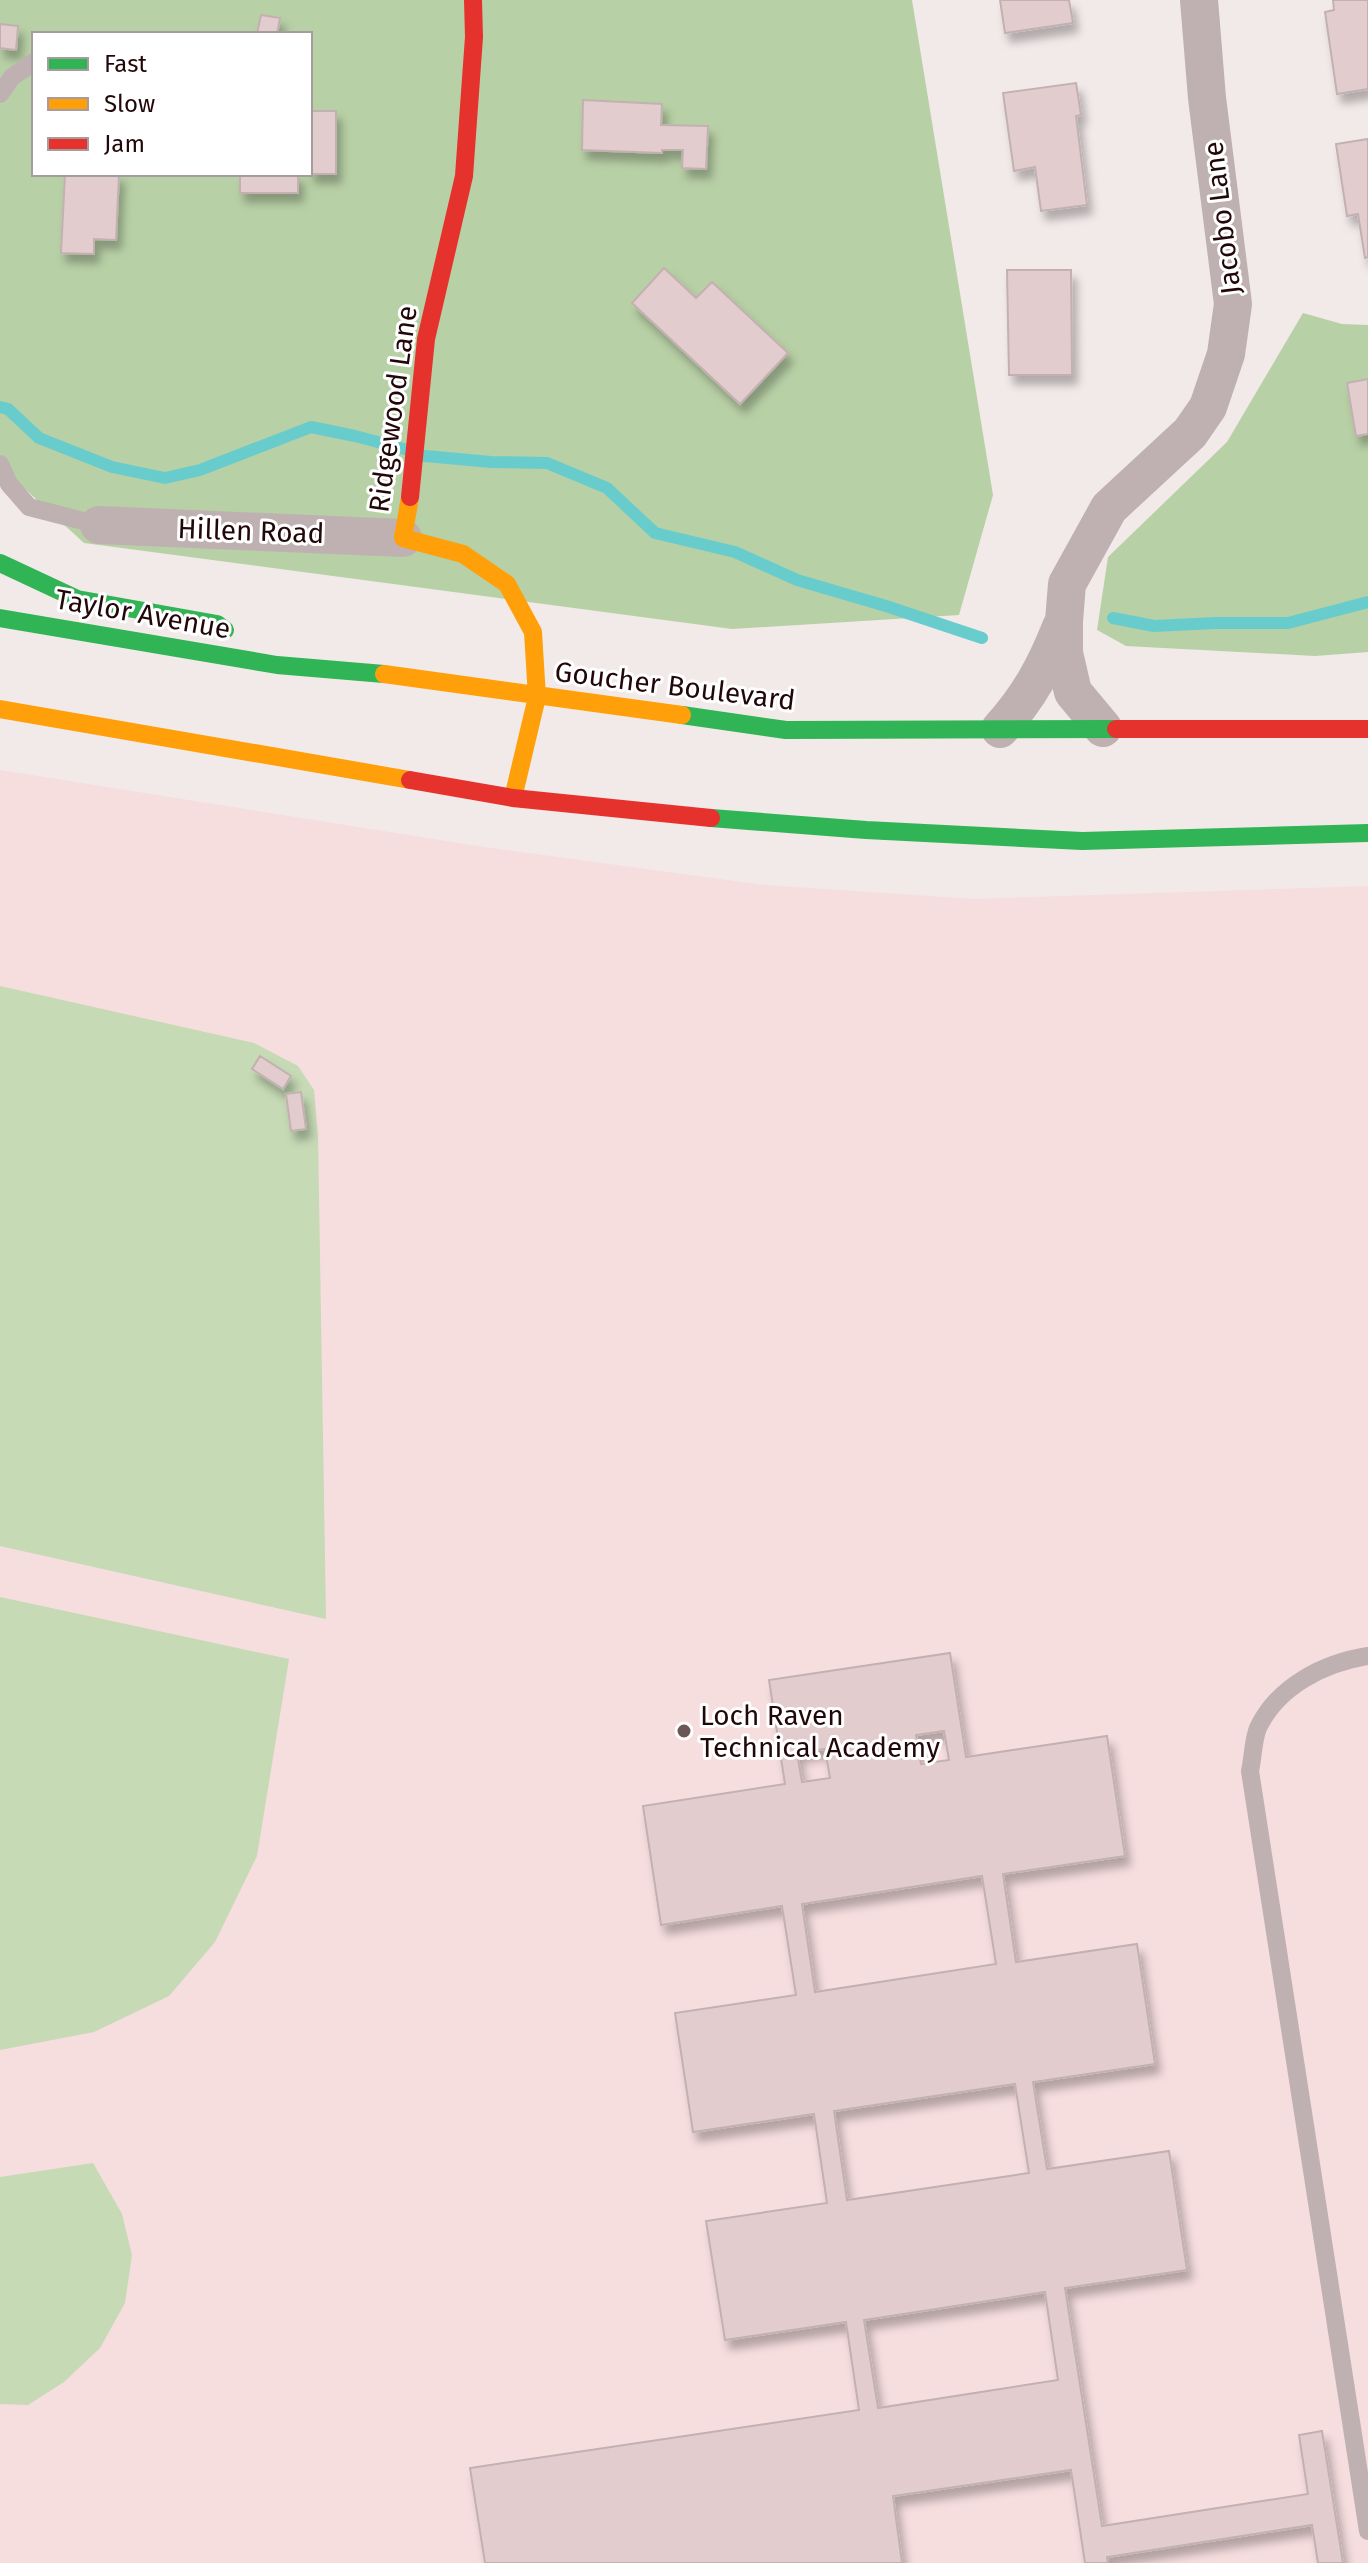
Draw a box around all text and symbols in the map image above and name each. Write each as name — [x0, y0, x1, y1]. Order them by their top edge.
legend — [32, 32, 312, 176]
text: Fast — [104, 50, 147, 78]
text: Slow — [104, 90, 155, 118]
text: Jam — [104, 130, 145, 158]
street label: Jacobo Lane — [1196, 140, 1248, 296]
street label: Ridgewood Lane — [362, 303, 424, 515]
street label: Hillen Road — [177, 512, 325, 550]
street label: Taylor Avenue — [53, 582, 233, 646]
street label: Goucher Boulevard — [553, 655, 797, 717]
place label: Loch Raven Technical Academy — [700, 1699, 940, 1764]
marker: Loch Raven Technical Academy — [675, 1722, 693, 1740]

